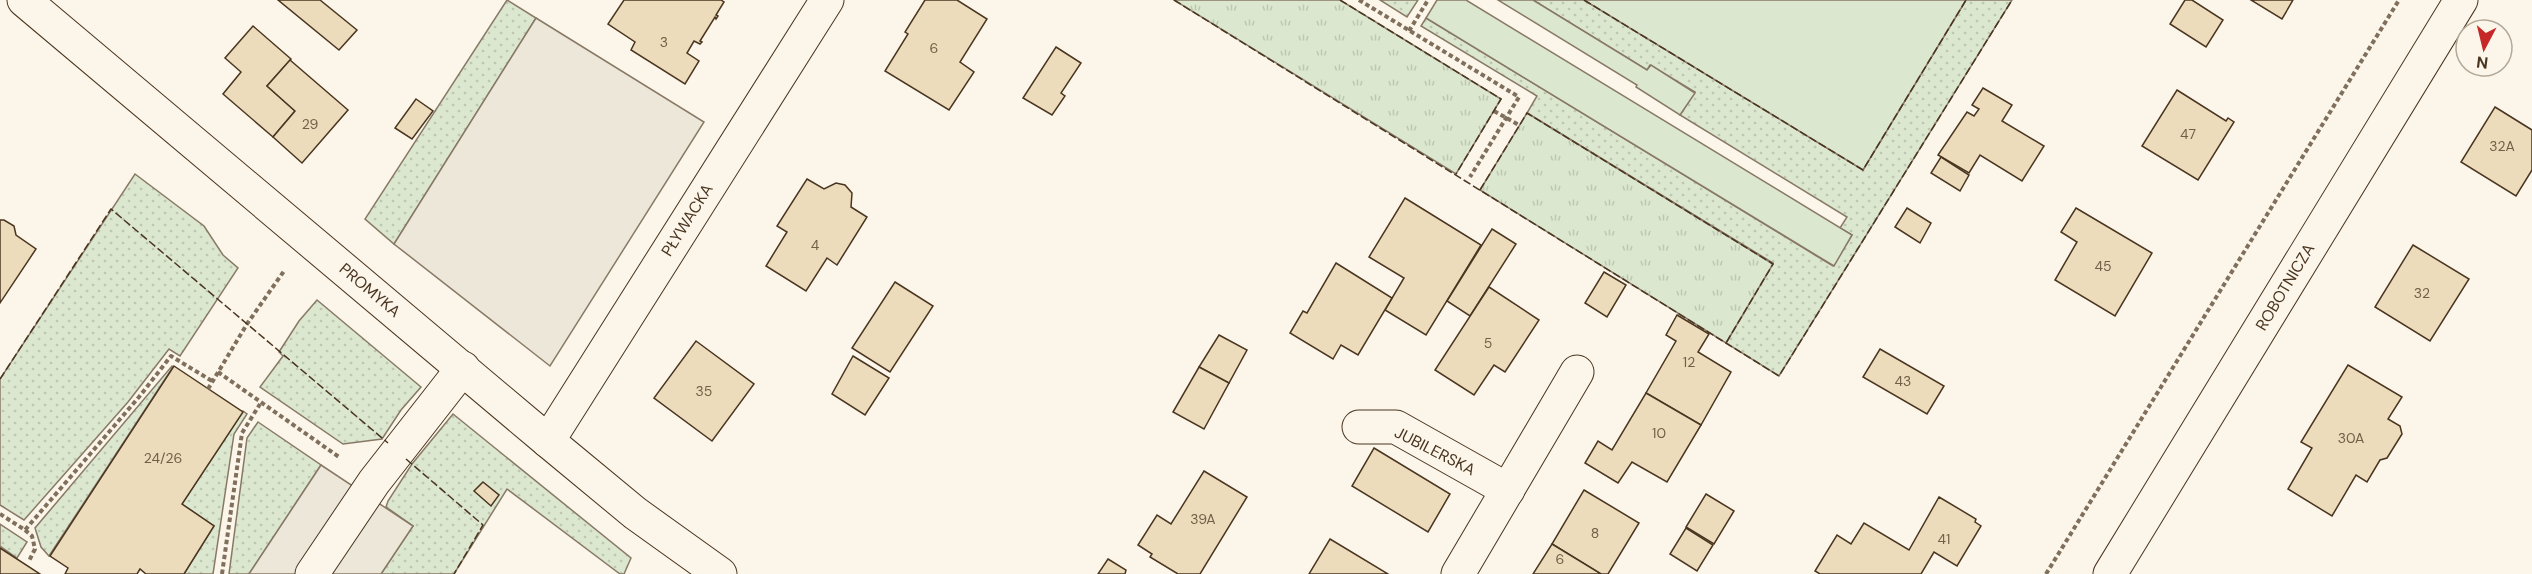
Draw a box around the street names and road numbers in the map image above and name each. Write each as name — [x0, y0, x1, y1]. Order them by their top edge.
street label: PŁYWACKA — [656, 180, 718, 260]
street label: ROBOTNICZA — [2251, 239, 2319, 334]
street label: PROMYKA — [335, 258, 405, 322]
street label: JUBILERSKA — [1391, 422, 1479, 481]

